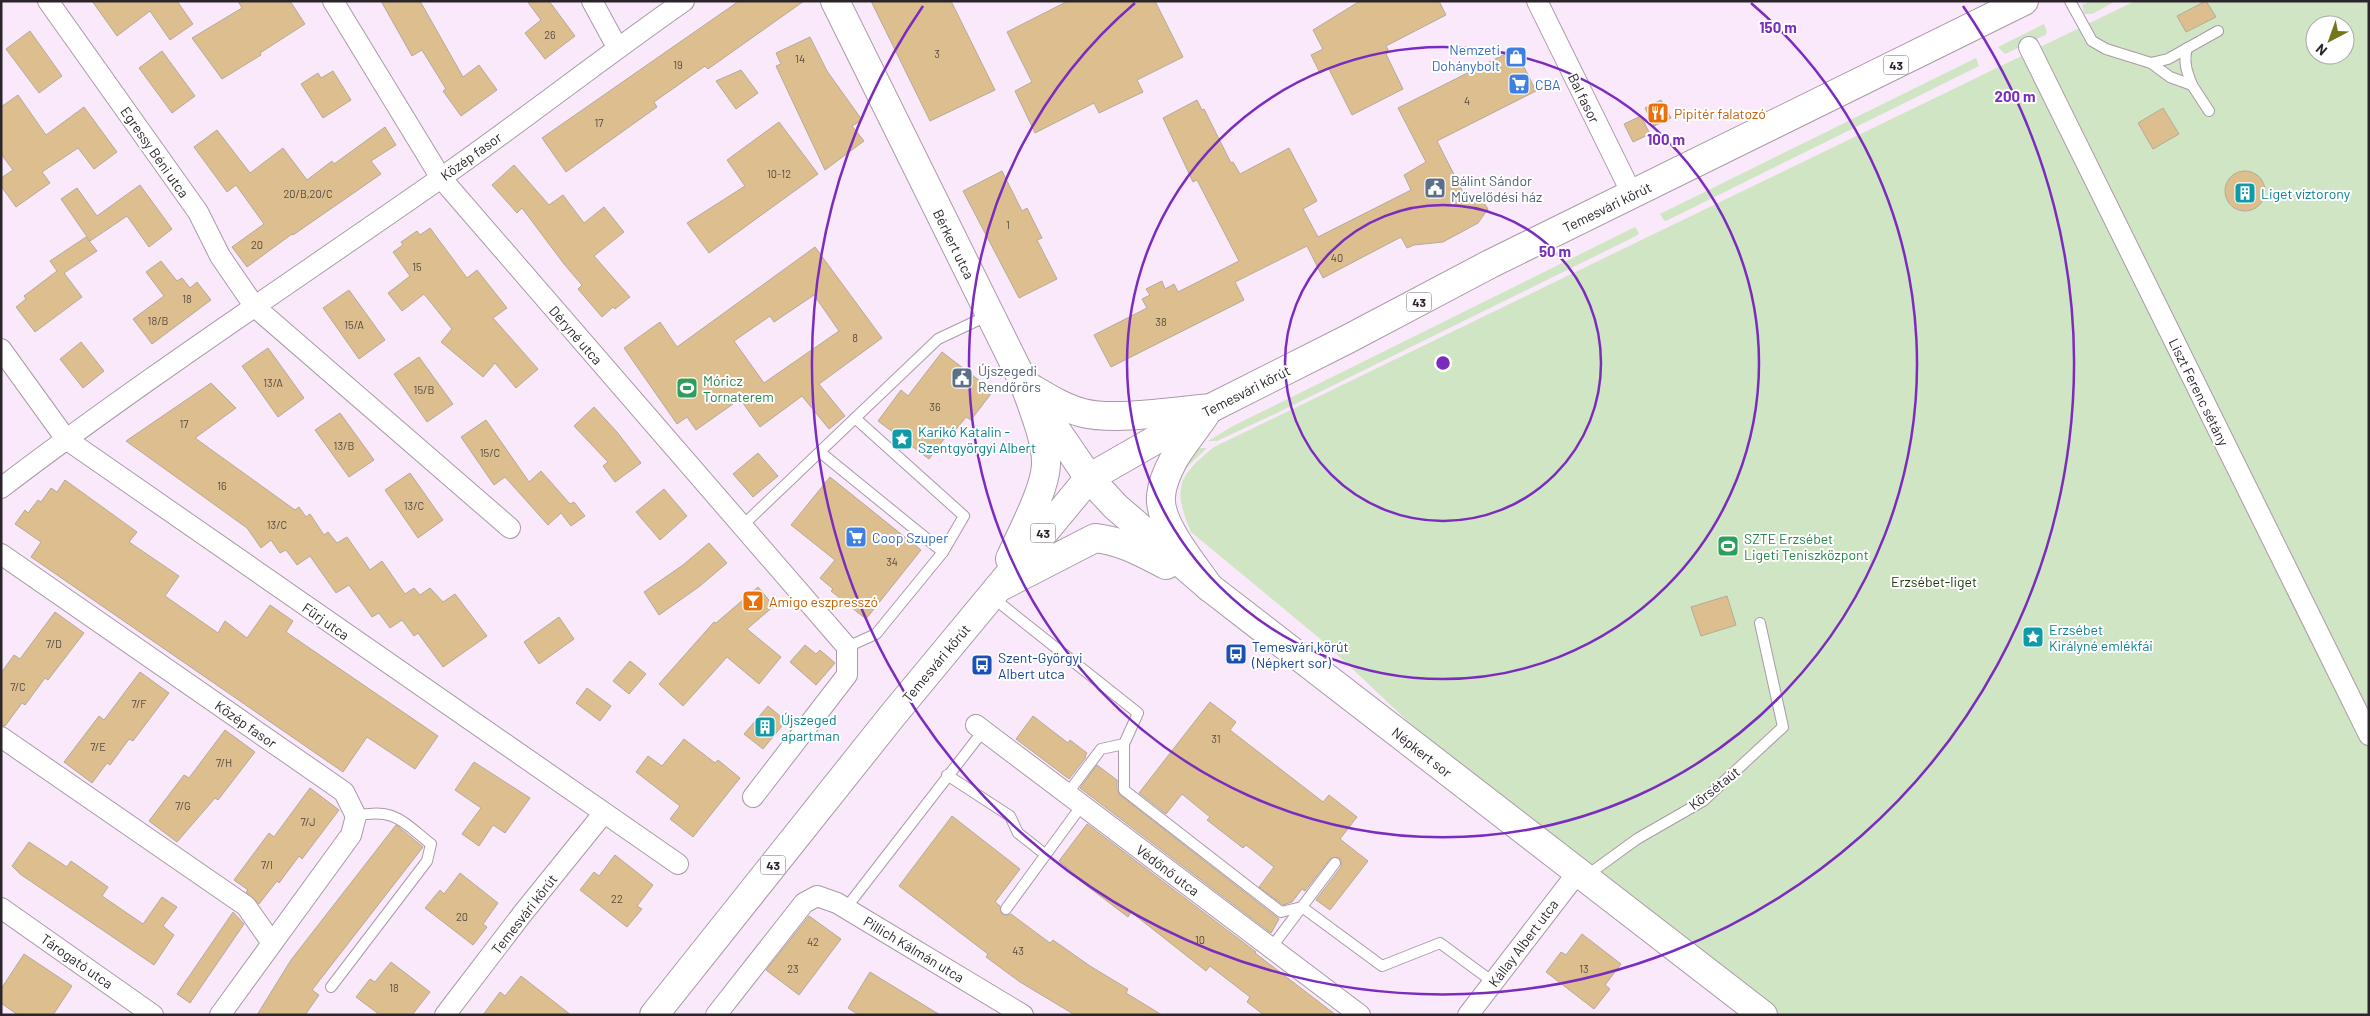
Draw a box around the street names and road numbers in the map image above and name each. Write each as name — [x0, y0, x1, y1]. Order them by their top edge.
road number: 43 — [1884, 56, 1908, 74]
street label: Bal fasor — [1565, 70, 1603, 126]
street label: Egressy Béni utca — [117, 103, 193, 201]
street label: Közép fasor — [437, 128, 505, 184]
street label: Temesvári körút — [1560, 178, 1654, 236]
street label: Bérkert utca — [930, 206, 978, 282]
road number: 43 — [1406, 292, 1432, 312]
street label: Déryné utca — [546, 302, 606, 368]
street label: Liszt Ferenc sétány — [2166, 335, 2233, 449]
street label: Temesvári körút — [1199, 361, 1293, 421]
road number: 43 — [1030, 524, 1056, 542]
street label: Fürj utca — [299, 599, 353, 643]
street label: Temesvári körút — [898, 621, 974, 705]
street label: Közép fasor — [212, 697, 280, 751]
street label: Népkert sor — [1389, 723, 1455, 781]
street label: Körsétaút — [1685, 763, 1743, 813]
street label: Védőnő utca — [1133, 841, 1203, 899]
road number: 43 — [760, 856, 786, 874]
street label: Temesvári körút — [488, 871, 560, 957]
street label: Kállay Albert utca — [1485, 896, 1561, 990]
street label: Pillich Kálmán utca — [861, 912, 967, 986]
street label: Tárogató utca — [38, 930, 116, 992]

